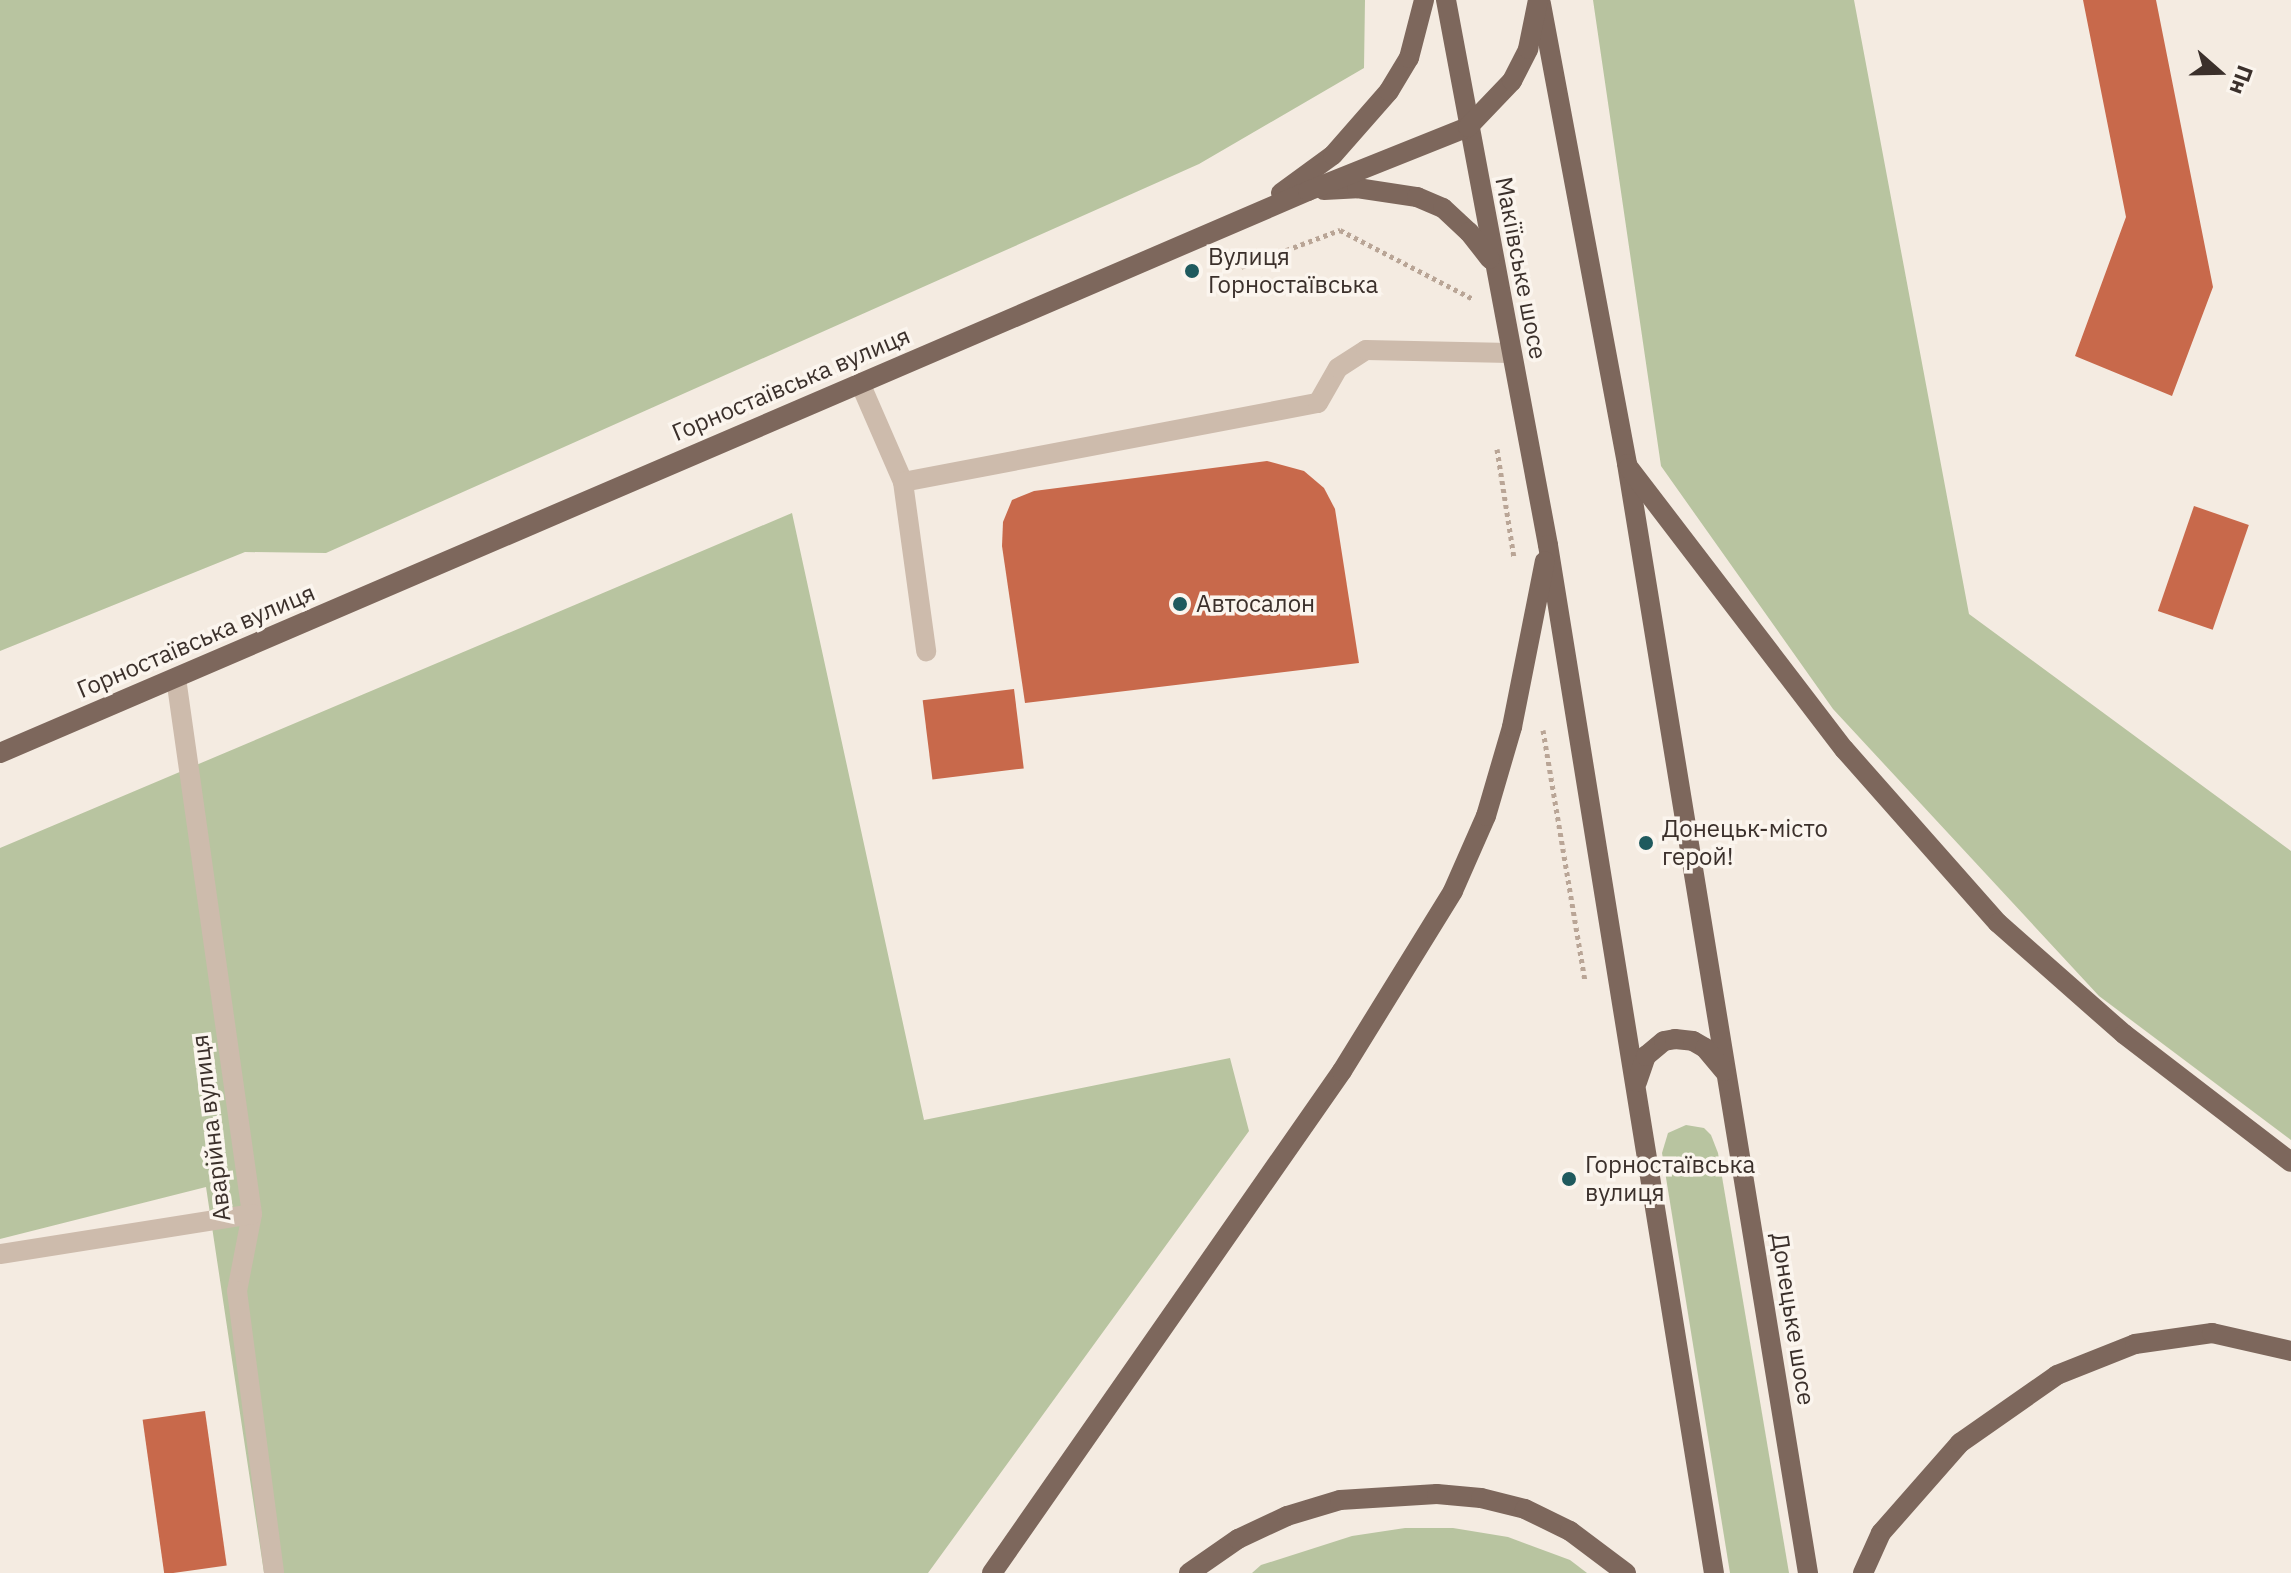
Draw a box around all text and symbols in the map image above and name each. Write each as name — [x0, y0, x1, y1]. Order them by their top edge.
north arrow — [2179, 32, 2259, 112]
text: Пн — [2223, 62, 2261, 99]
street label: Макіївське шосе — [1489, 174, 1553, 362]
place label: Вулиця Горностаївська — [1208, 243, 1378, 299]
marker: Вулиця Горностаївська — [1183, 262, 1201, 280]
street label: Горностаївська вулиця — [668, 321, 914, 447]
street label: Горностаївська вулиця — [73, 578, 319, 704]
place label: Автосалон — [1196, 590, 1315, 618]
marker: Автосалон — [1171, 595, 1189, 613]
place label: Донецьк-місто герой! — [1662, 815, 1828, 871]
marker: Донецьк-місто герой! — [1637, 834, 1655, 852]
street label: Аварійна вулиця — [185, 1033, 237, 1223]
place label: Горностаївська вулиця — [1585, 1151, 1755, 1207]
marker: Горностаївська вулиця — [1560, 1170, 1578, 1188]
street label: Донецьке шосе — [1765, 1231, 1821, 1407]

